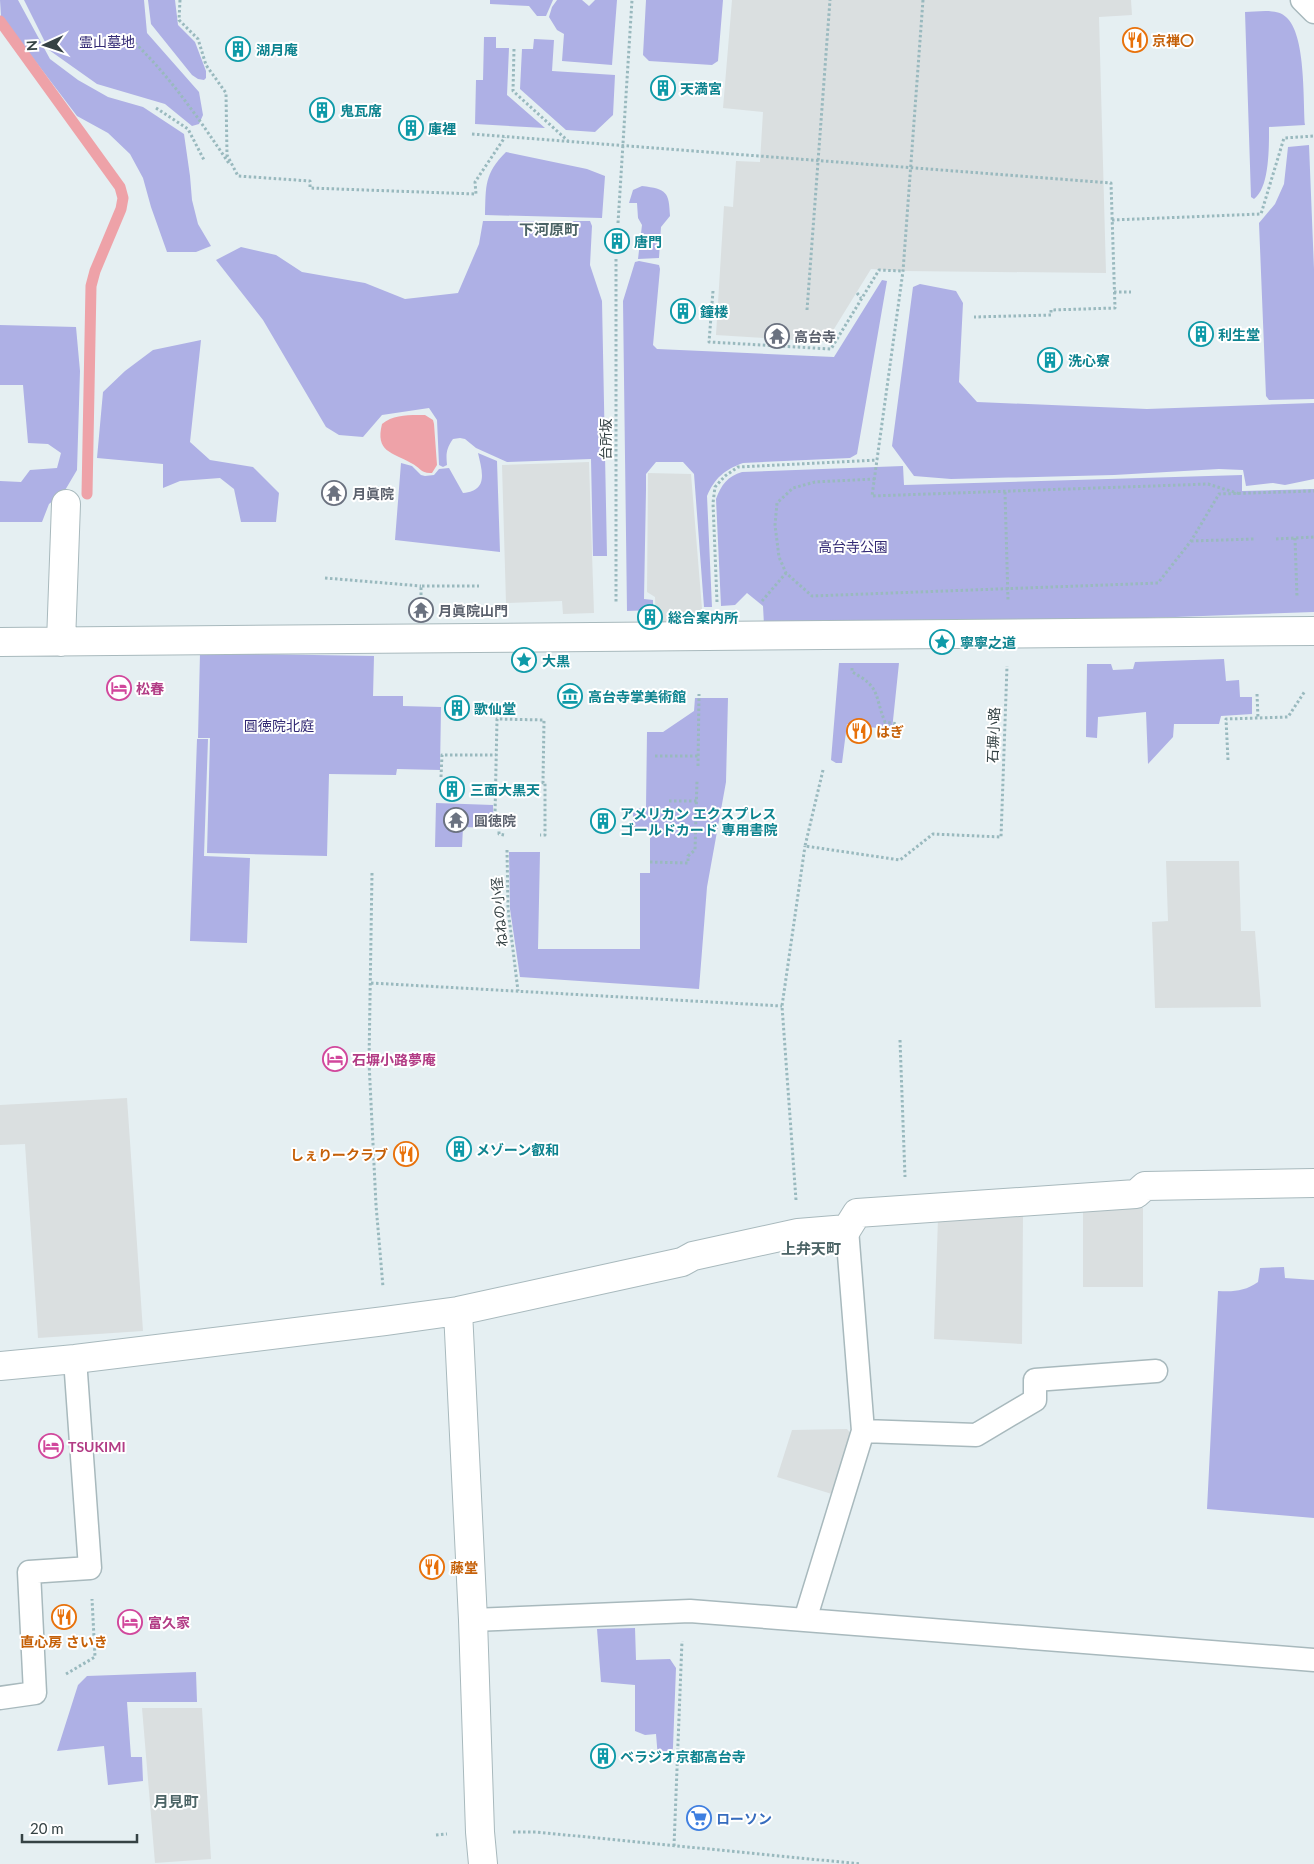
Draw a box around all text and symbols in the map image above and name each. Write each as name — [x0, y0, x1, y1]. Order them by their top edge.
north arrow — [20, 20, 70, 70]
restaurant icon: 京禅〇 — [1122, 27, 1148, 53]
place label: 京禅〇 — [1152, 32, 1194, 49]
park label: 霊山墓地 — [79, 33, 135, 50]
building icon: 湖月庵 — [225, 36, 251, 62]
text: N — [23, 40, 40, 52]
place label: 湖月庵 — [256, 41, 298, 58]
building icon: 天満宮 — [650, 75, 676, 101]
place label: 天満宮 — [680, 80, 722, 97]
building icon: 鬼瓦席 — [309, 97, 335, 123]
place label: 鬼瓦席 — [340, 102, 382, 119]
building icon: 庫裡 — [398, 115, 424, 141]
place label: 庫裡 — [428, 120, 456, 137]
district label: 下河原町 — [519, 220, 579, 238]
building icon: 唐門 — [604, 228, 630, 254]
place label: 唐門 — [634, 233, 662, 250]
building icon: 鐘楼 — [670, 298, 696, 324]
place label: 鐘楼 — [700, 303, 729, 320]
building icon: 利生堂 — [1188, 321, 1214, 347]
temple icon: 高台寺 — [764, 323, 790, 349]
place label: 利生堂 — [1218, 326, 1260, 343]
place label: 高台寺 — [794, 328, 836, 345]
building icon: 洗心寮 — [1037, 347, 1063, 373]
place label: 洗心寮 — [1068, 352, 1110, 369]
street label: 台所坂 — [597, 418, 614, 460]
temple icon: 月眞院 — [321, 480, 347, 506]
place label: 月眞院 — [352, 485, 394, 502]
park label: 高台寺公園 — [818, 538, 888, 555]
temple icon: 月眞院山門 — [408, 597, 434, 623]
place label: 月眞院山門 — [438, 602, 508, 619]
building icon: 総合案内所 — [637, 604, 663, 630]
place label: 総合案内所 — [668, 609, 738, 626]
place icon: 寧寧之道 — [929, 629, 955, 655]
place label: 寧寧之道 — [960, 634, 1016, 651]
place icon: 大黒 — [511, 647, 537, 673]
place label: 大黒 — [542, 652, 570, 669]
hotel icon: 松春 — [106, 675, 132, 701]
place label: 松春 — [136, 680, 164, 697]
museum icon: 高台寺掌美術館 — [557, 683, 583, 709]
place label: 高台寺掌美術館 — [588, 688, 686, 705]
building icon: 歌仙堂 — [444, 695, 470, 721]
place label: 歌仙堂 — [474, 700, 516, 717]
street label: 石塀小路 — [984, 707, 1002, 763]
park label: 圓徳院北庭 — [244, 717, 314, 734]
restaurant icon: はぎ — [846, 718, 872, 744]
place label: はぎ — [876, 723, 904, 740]
building icon: 三面大黒天 — [439, 776, 465, 802]
place label: 三面大黒天 — [470, 781, 540, 798]
place label: アメリカン エクスプレス ゴールドカード 専用書院 — [620, 805, 777, 838]
temple icon: 圓徳院 — [443, 807, 469, 833]
building icon: アメリカン エクスプレス ゴールドカード 専用書院 — [590, 808, 616, 834]
place label: 圓徳院 — [474, 812, 516, 829]
street label: ねねの小径 — [487, 876, 511, 948]
hotel icon: 石塀小路夢庵 — [322, 1046, 348, 1072]
place label: 石塀小路夢庵 — [352, 1051, 436, 1068]
building icon: メゾーン叡和 — [446, 1136, 472, 1162]
restaurant icon: しぇりークラブ — [393, 1141, 419, 1167]
place label: メゾーン叡和 — [476, 1141, 559, 1158]
place label: しぇりークラブ — [290, 1146, 388, 1163]
district label: 上弁天町 — [781, 1239, 841, 1257]
hotel icon: TSUKIMI — [38, 1433, 64, 1459]
place label: TSUKIMI — [68, 1438, 126, 1455]
restaurant icon: 藤堂 — [419, 1554, 445, 1580]
place label: 藤堂 — [450, 1559, 478, 1576]
restaurant icon: 直心房 さいき — [51, 1604, 77, 1630]
hotel icon: 富久家 — [117, 1609, 143, 1635]
place label: 富久家 — [148, 1614, 190, 1631]
place label: 直心房 さいき — [20, 1633, 108, 1650]
building icon: ベラジオ京都高台寺 — [590, 1743, 616, 1769]
place label: ベラジオ京都高台寺 — [620, 1748, 746, 1765]
district label: 月見町 — [153, 1792, 199, 1810]
supermarket icon: ローソン — [686, 1805, 712, 1831]
place label: ローソン — [716, 1810, 772, 1827]
scale bar — [22, 1812, 138, 1844]
text: 20 m — [30, 1819, 64, 1837]

